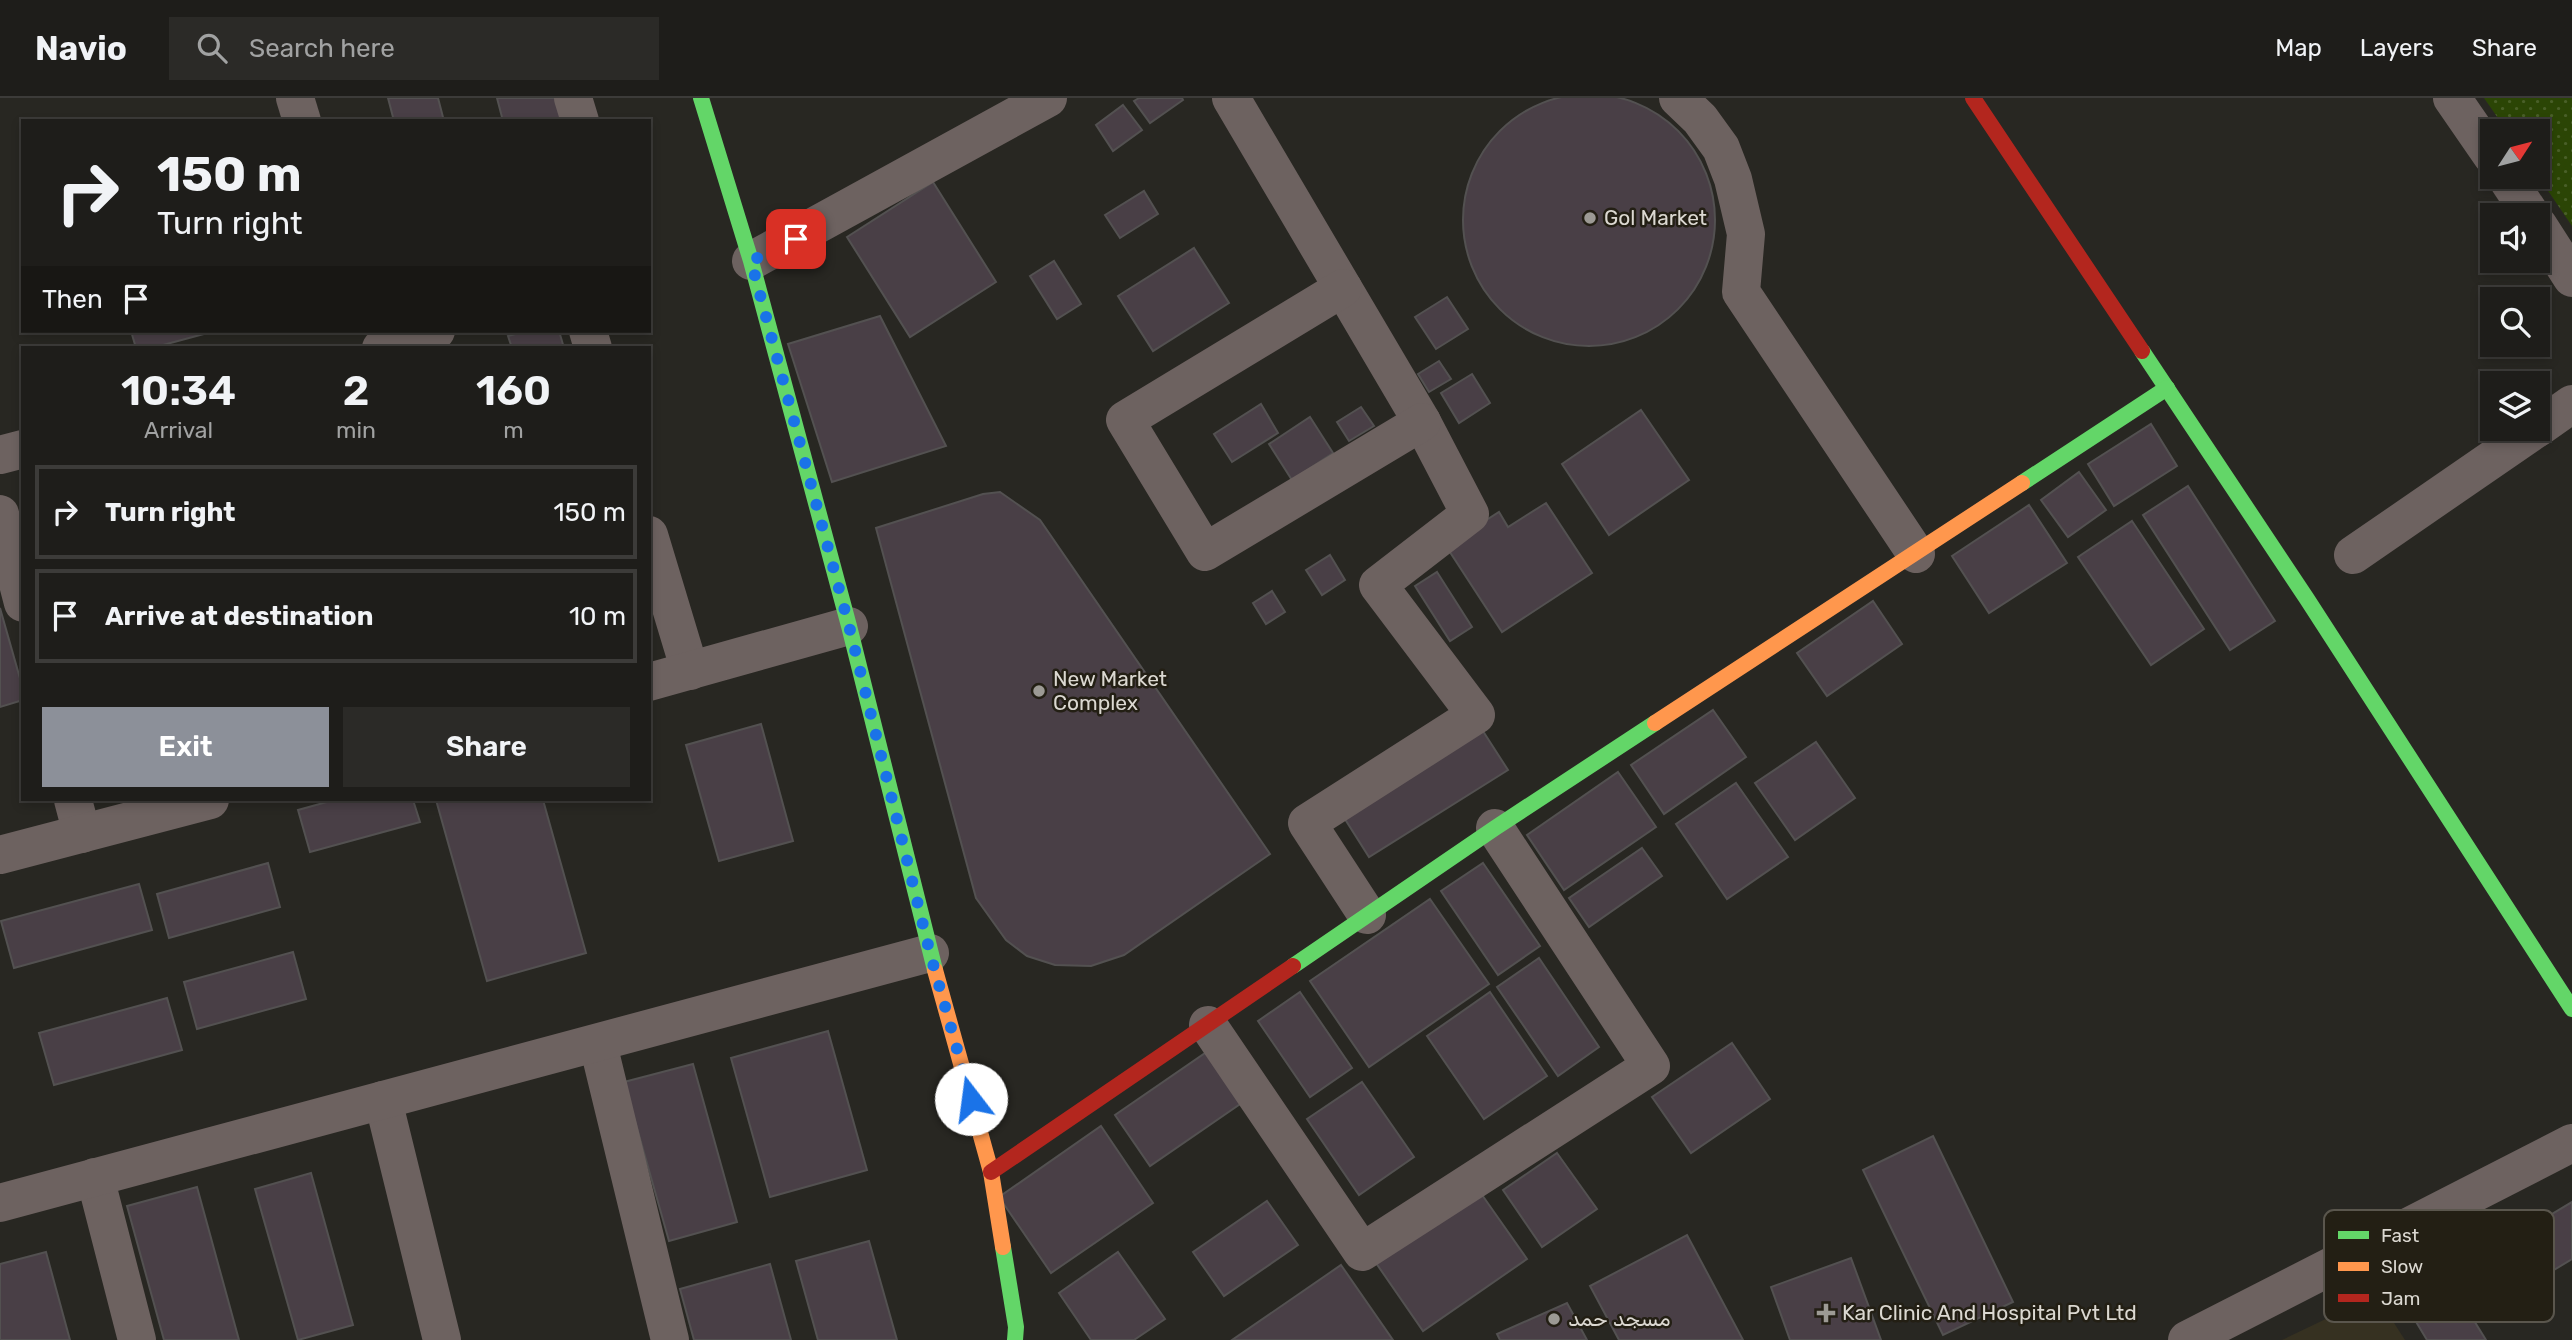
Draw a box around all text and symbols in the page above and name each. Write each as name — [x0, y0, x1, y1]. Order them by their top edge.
search box — [169, 17, 659, 80]
text: Navio — [35, 29, 127, 68]
icon: search — [193, 29, 231, 67]
text: Search here — [249, 33, 395, 64]
text: Map — [2275, 34, 2322, 62]
text: Layers — [2360, 34, 2434, 62]
text: Share — [2472, 34, 2537, 62]
north arrow — [2480, 119, 2550, 189]
map controls — [2480, 119, 2550, 441]
text: 150 m — [157, 145, 302, 203]
icon: right — [42, 147, 133, 238]
button: sound — [2480, 203, 2550, 273]
text: Turn right — [157, 204, 302, 242]
place label: Gol Market — [1604, 205, 1707, 230]
pin — [766, 209, 826, 269]
marker: Gol Market — [1582, 210, 1598, 226]
icon: arrive — [777, 220, 815, 258]
icon: arrive — [117, 280, 155, 318]
text: Then — [42, 284, 103, 315]
button: search — [2480, 287, 2550, 357]
text: 10:34 — [121, 366, 236, 416]
text: 2 — [343, 366, 369, 416]
text: 160 — [476, 366, 551, 416]
button: layers — [2480, 371, 2550, 441]
text: Arrival — [144, 416, 213, 444]
text: min — [336, 416, 376, 444]
text: m — [503, 416, 524, 444]
icon: right — [46, 493, 84, 531]
text: Turn right — [105, 497, 235, 528]
text: 150 m — [553, 497, 626, 528]
icon: arrive — [46, 597, 84, 635]
text: Arrive at destination — [105, 601, 373, 632]
text: 10 m — [569, 601, 626, 632]
place label: New Market Complex — [1053, 666, 1167, 715]
marker: New Market Complex — [1031, 683, 1047, 699]
button: Exit — [42, 707, 329, 787]
button: Share — [343, 707, 630, 787]
position arrow — [934, 1062, 1008, 1136]
legend — [2324, 1210, 2554, 1322]
text: Fast — [2381, 1224, 2420, 1247]
text: Slow — [2381, 1255, 2423, 1278]
text: Jam — [2381, 1287, 2420, 1310]
place label: Kar Clinic And Hospital Pvt Ltd — [1842, 1300, 2137, 1325]
marker: Kar Clinic And Hospital Pvt Ltd — [1816, 1303, 1836, 1323]
place label: مسجد حمد — [1568, 1306, 1671, 1331]
marker: مسجد حمد — [1546, 1311, 1562, 1327]

